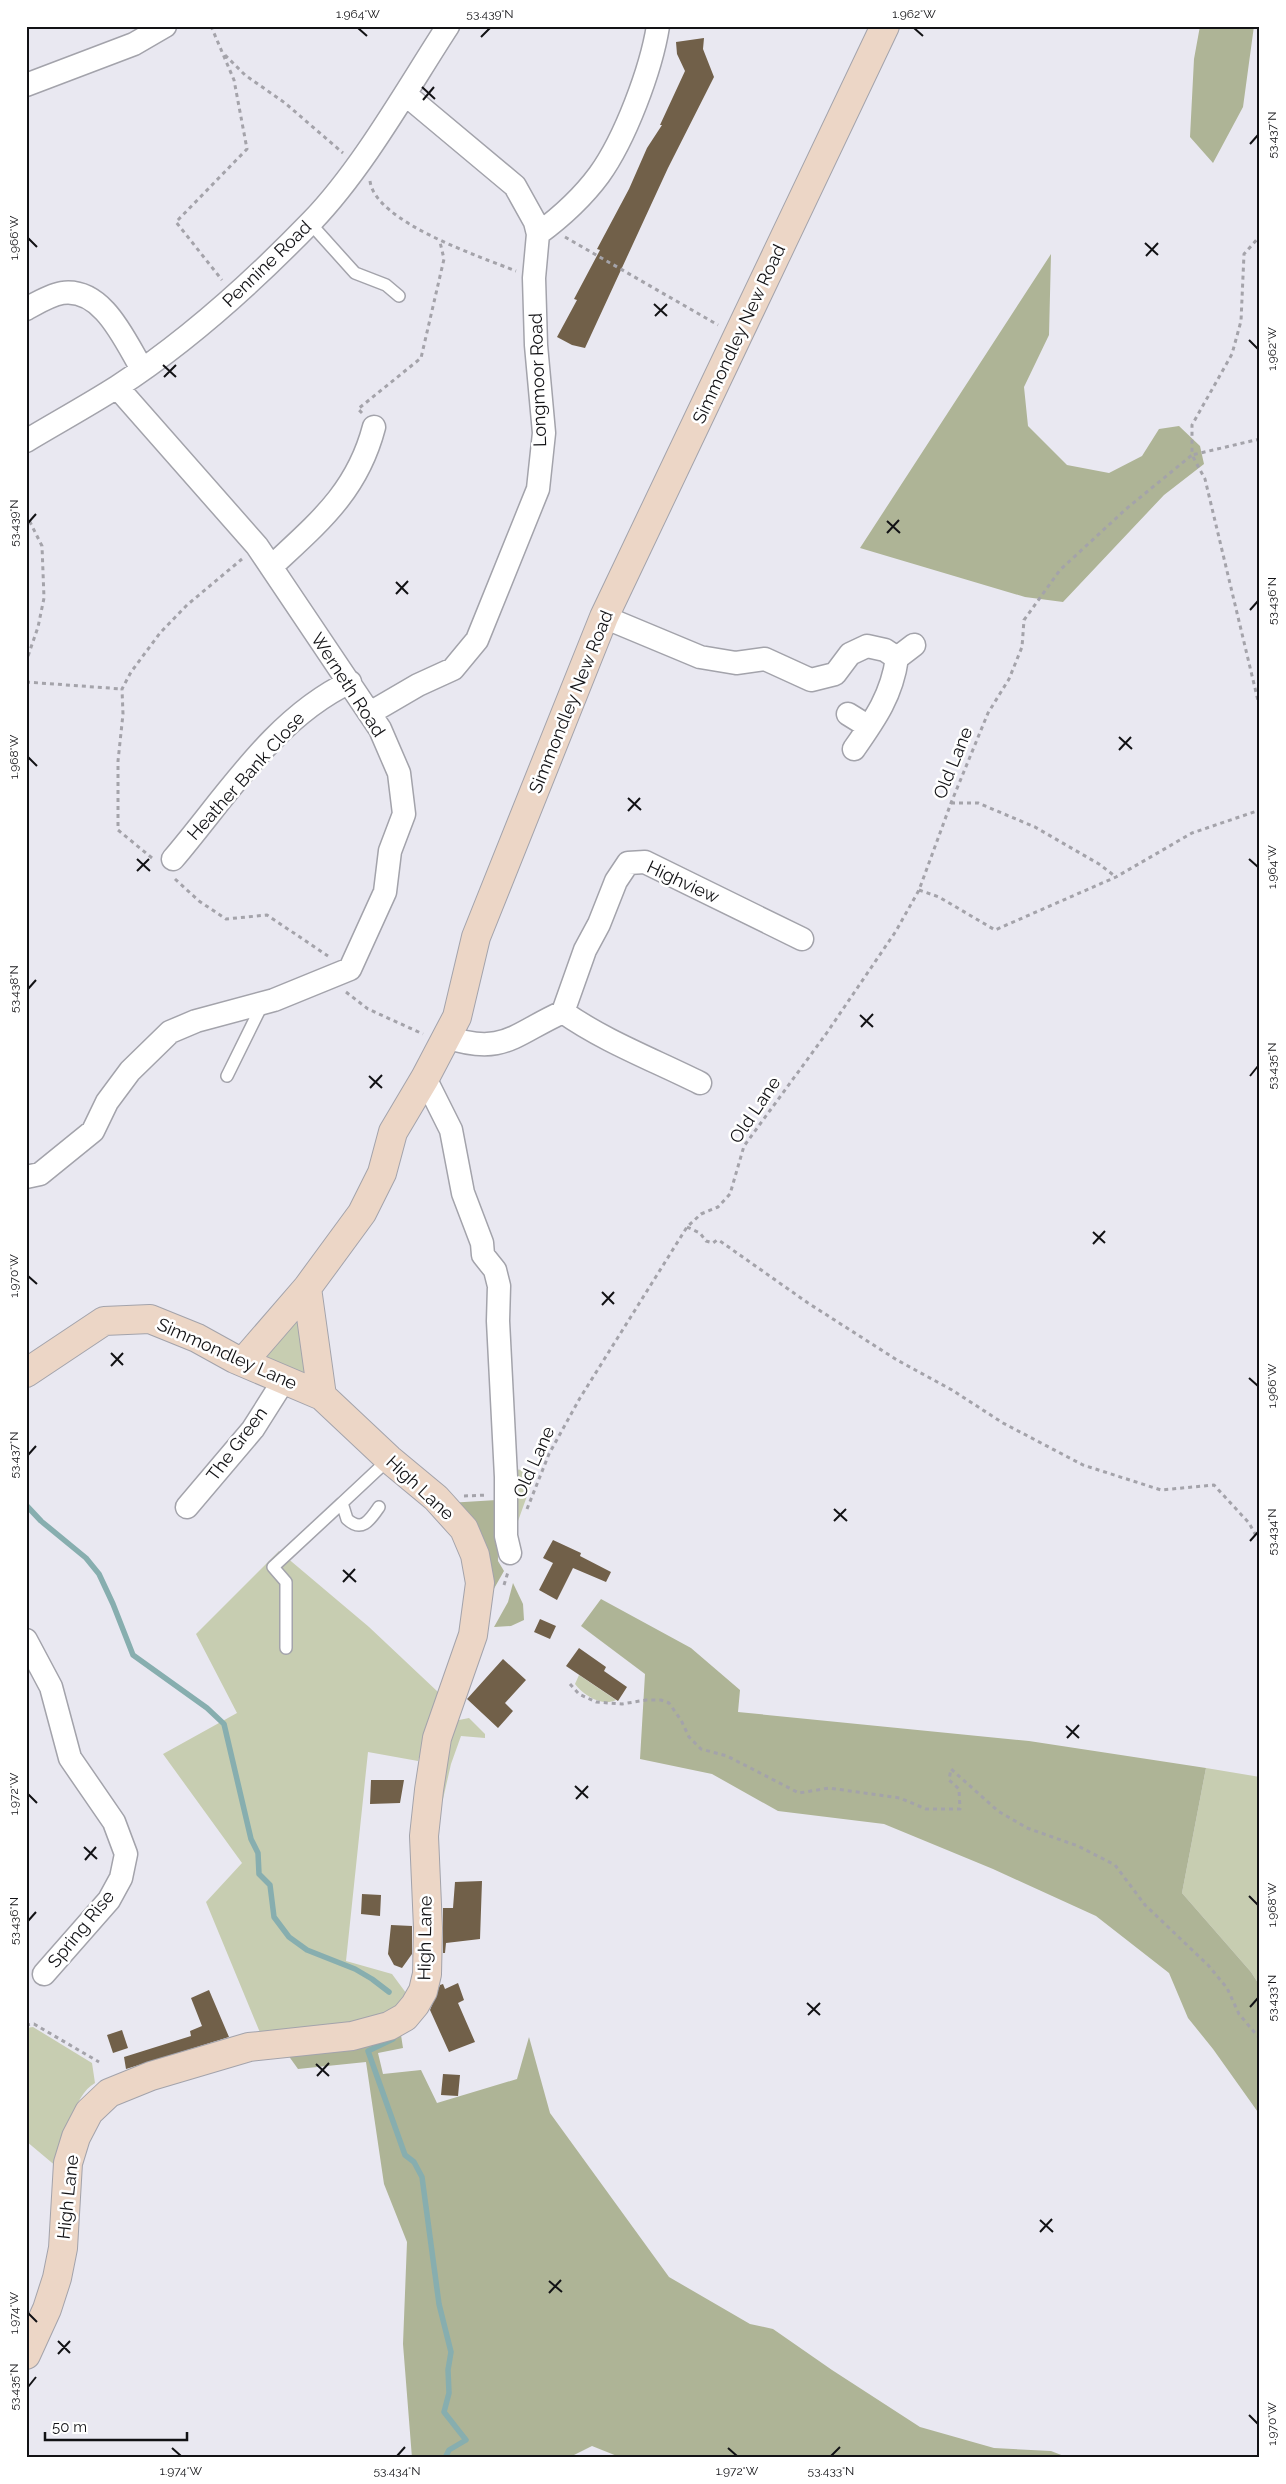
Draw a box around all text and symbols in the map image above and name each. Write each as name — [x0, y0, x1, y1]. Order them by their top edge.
text: 1.964°W — [336, 7, 380, 21]
text: 53.439°N — [466, 7, 514, 21]
text: 1.962°W — [892, 7, 936, 21]
text: 53.437°N — [1265, 112, 1279, 159]
text: 1.966°W — [7, 215, 21, 260]
street label: Pennine Road — [218, 216, 315, 311]
street label: Simmondley New Road — [688, 241, 789, 427]
street label: Longmoor Road — [525, 313, 550, 447]
text: 1.962°W — [1265, 327, 1279, 371]
text: 53.439°N — [7, 499, 21, 547]
text: 53.436°N — [1265, 577, 1279, 625]
street label: Simmondley New Road — [524, 607, 617, 796]
street label: Werneth Road — [307, 629, 390, 741]
street label: Heather Bank Close — [183, 707, 309, 844]
street label: Old Lane — [929, 723, 977, 802]
text: 1.968°W — [7, 734, 21, 779]
text: 1.964°W — [1265, 845, 1279, 889]
street label: Highview — [644, 856, 723, 908]
text: 53.438°N — [7, 965, 21, 1013]
text: 53.435°N — [1265, 1042, 1279, 1090]
street label: Old Lane — [725, 1072, 785, 1147]
text: 1.970°W — [7, 1254, 21, 1298]
street label: Simmondley Lane — [154, 1313, 301, 1394]
text: 1.966°W — [1265, 1363, 1279, 1408]
street label: The Green — [202, 1403, 271, 1485]
street label: Old Lane — [509, 1423, 559, 1501]
text: 53.437°N — [7, 1432, 21, 1479]
street label: High Lane — [382, 1451, 459, 1525]
text: 53.434°N — [1265, 1508, 1279, 1556]
text: 1.972°W — [7, 1772, 21, 1815]
text: 1.968°W — [1265, 1882, 1279, 1927]
street label: Spring Rise — [43, 1885, 118, 1972]
street label: High Lane — [413, 1895, 436, 1981]
text: 53.436°N — [7, 1897, 21, 1945]
text: 53.433°N — [1265, 1975, 1279, 2021]
street label: High Lane — [53, 2153, 82, 2240]
text: 1.974°W — [7, 2291, 21, 2334]
text: 53.435°N — [7, 2363, 21, 2411]
text: 1.970°W — [1265, 2402, 1279, 2446]
scale bar — [45, 2409, 188, 2441]
text: 50 m — [52, 2418, 87, 2436]
text: 1.974°W — [160, 2464, 203, 2478]
text: 53.434°N — [373, 2464, 421, 2478]
text: 1.972°W — [716, 2464, 759, 2478]
text: 53.433°N — [808, 2464, 854, 2478]

